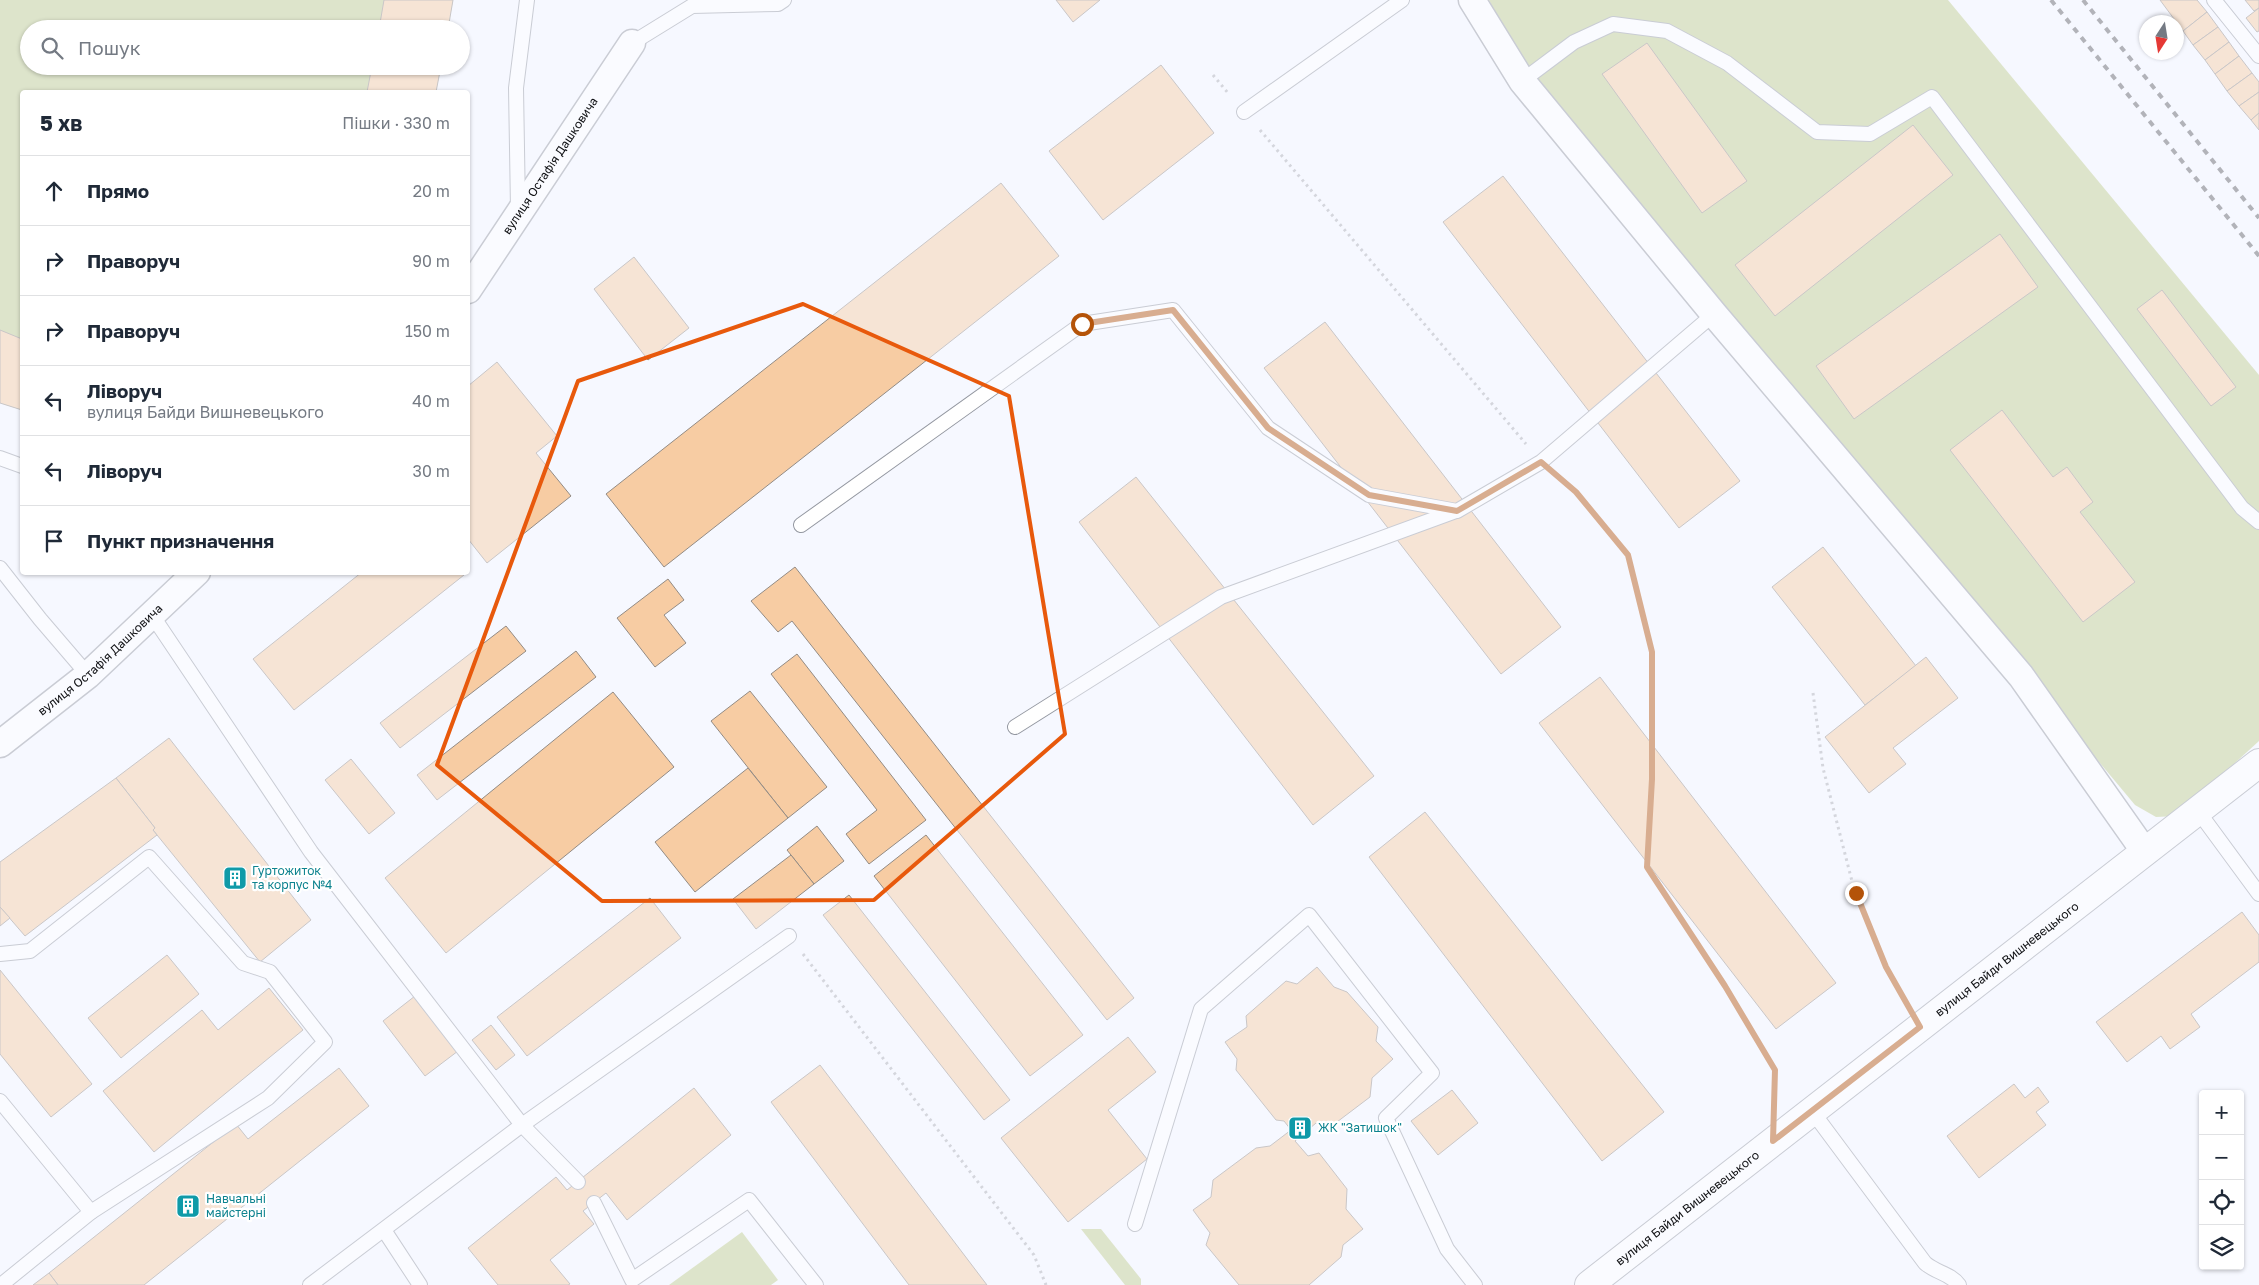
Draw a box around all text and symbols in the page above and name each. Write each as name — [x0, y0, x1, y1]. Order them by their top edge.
north arrow — [2139, 15, 2184, 60]
search box — [20, 20, 470, 75]
icon: search — [38, 34, 66, 62]
text: Пошук — [78, 36, 141, 59]
street label: вулиця Остафія Дашковича — [499, 94, 601, 237]
text: 5 хв — [40, 110, 82, 136]
text: Пішки · 330 m — [342, 113, 450, 133]
icon: ahead — [40, 177, 68, 205]
text: Прямо — [87, 179, 149, 202]
text: 20 m — [413, 181, 450, 201]
icon: right — [40, 247, 68, 275]
text: Праворуч — [87, 249, 180, 272]
text: 90 m — [412, 251, 450, 271]
route start — [1071, 313, 1094, 336]
icon: right — [40, 317, 68, 345]
text: Праворуч — [87, 319, 180, 342]
text: 150 m — [405, 321, 450, 341]
text: Ліворуч — [87, 379, 162, 402]
icon: left — [40, 387, 68, 415]
text: 40 m — [412, 391, 450, 411]
text: вулиця Байди Вишневецького — [87, 402, 324, 422]
icon: left — [40, 457, 68, 485]
text: Ліворуч — [87, 459, 162, 482]
text: 30 m — [413, 461, 450, 481]
icon: arrive — [40, 527, 68, 555]
text: Пункт призначення — [87, 529, 274, 552]
street label: вулиця Остафія Дашковича — [35, 601, 165, 718]
place label: Гуртожиток та корпус №4 — [252, 863, 332, 892]
building icon: Гуртожиток та корпус №4 — [222, 865, 248, 891]
route end — [1845, 882, 1868, 905]
street label: вулиця Байди Вишневецького — [1932, 898, 2082, 1019]
map controls — [2199, 1090, 2244, 1270]
button: + — [2199, 1090, 2244, 1135]
building icon: ЖК "Затишок" — [1287, 1115, 1313, 1141]
place label: ЖК "Затишок" — [1318, 1120, 1402, 1135]
button: − — [2199, 1135, 2244, 1180]
street label: вулиця Байди Вишневецького — [1613, 1147, 1762, 1268]
button: locate — [2199, 1180, 2244, 1225]
place label: Навчальні майстерні — [206, 1191, 266, 1220]
building icon: Навчальні майстерні — [175, 1193, 201, 1219]
button: layers — [2199, 1225, 2244, 1270]

